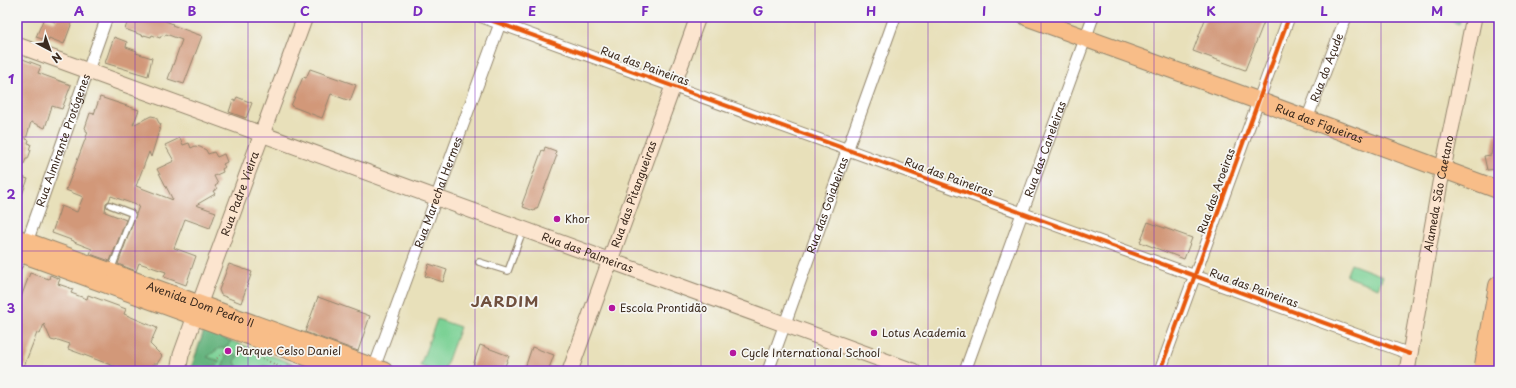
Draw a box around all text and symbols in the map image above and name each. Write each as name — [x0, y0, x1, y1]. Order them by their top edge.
text: A — [74, 1, 84, 20]
text: B — [188, 1, 197, 20]
text: C — [300, 1, 310, 20]
text: D — [413, 1, 423, 20]
text: E — [528, 1, 536, 20]
text: F — [641, 1, 649, 20]
text: G — [753, 1, 763, 20]
text: H — [866, 1, 876, 20]
text: I — [982, 1, 986, 20]
text: J — [1094, 1, 1102, 20]
text: K — [1206, 1, 1216, 20]
text: L — [1320, 1, 1328, 20]
text: M — [1431, 1, 1443, 20]
north arrow — [30, 30, 70, 70]
street label: Rua do Açude — [1305, 30, 1347, 104]
street label: Rua das Paineiras — [598, 42, 692, 89]
text: N — [48, 49, 66, 67]
text: 1 — [8, 69, 14, 88]
street label: Rua Almirante Protógenes — [31, 71, 94, 209]
street label: Rua das Caneleiras — [1020, 98, 1070, 199]
street label: Rua das Figueiras — [1273, 99, 1366, 147]
street label: Rua Marechal Hermes — [410, 134, 466, 250]
street label: Alameda São Caetano — [1419, 134, 1458, 254]
street label: Rua das Pitangueiras — [606, 138, 661, 250]
street label: Rua das Aroeiras — [1192, 146, 1239, 236]
street label: Rua Padre Vieira — [216, 149, 263, 238]
street label: Rua das Paineiras — [902, 153, 996, 200]
street label: Rua das Goiabeiras — [802, 155, 852, 256]
text: 2 — [6, 184, 16, 203]
place label: Khor — [565, 210, 591, 227]
marker: Khor — [552, 214, 562, 224]
street label: Rua das Palmeiras — [539, 228, 636, 277]
street label: Rua das Paineiras — [1207, 264, 1301, 311]
street label: Avenida Dom Pedro II — [144, 277, 257, 331]
district label: JARDIM — [471, 289, 539, 312]
text: 3 — [7, 298, 16, 317]
place label: Escola Prontidão — [620, 299, 707, 316]
marker: Escola Prontidão — [607, 303, 617, 313]
place label: Lotus Academia — [882, 324, 966, 341]
marker: Lotus Academia — [869, 328, 879, 338]
place label: Parque Celso Daniel — [236, 342, 341, 359]
place label: Cycle International School — [741, 344, 880, 361]
marker: Parque Celso Daniel — [223, 346, 233, 356]
marker: Cycle International School — [728, 348, 738, 358]

